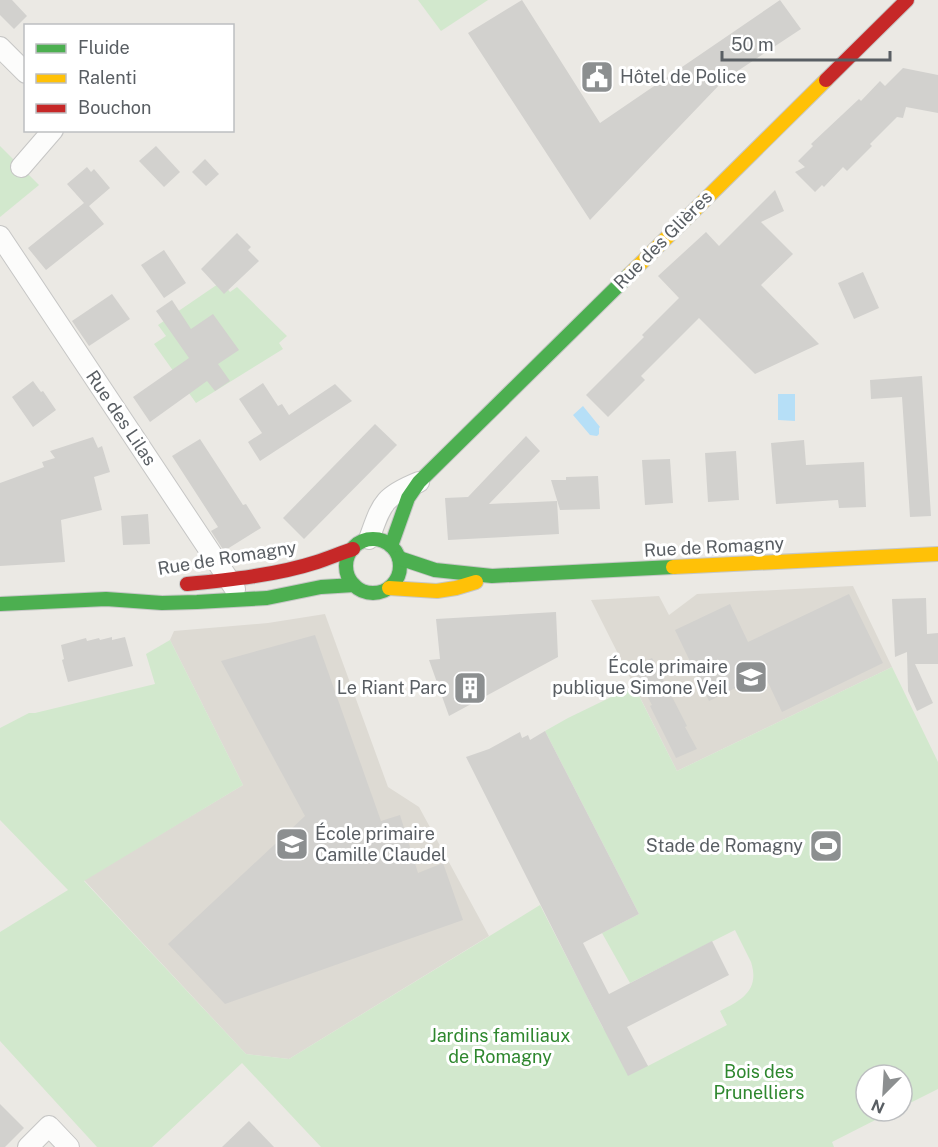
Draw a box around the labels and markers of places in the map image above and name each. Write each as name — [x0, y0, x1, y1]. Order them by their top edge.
public building icon: Hôtel de Police — [579, 59, 615, 95]
place label: Hôtel de Police — [620, 66, 746, 87]
place label: École primaire publique Simone Veil — [552, 655, 728, 698]
school or university icon: École primaire publique Simone Veil — [733, 659, 769, 695]
building icon: Le Riant Parc — [452, 670, 488, 706]
place label: Le Riant Parc — [337, 677, 447, 698]
place label: École primaire Camille Claudel — [315, 822, 447, 865]
school or university icon: École primaire Camille Claudel — [274, 826, 310, 862]
sports icon: Stade de Romagny — [808, 828, 844, 864]
place label: Stade de Romagny — [646, 835, 803, 856]

